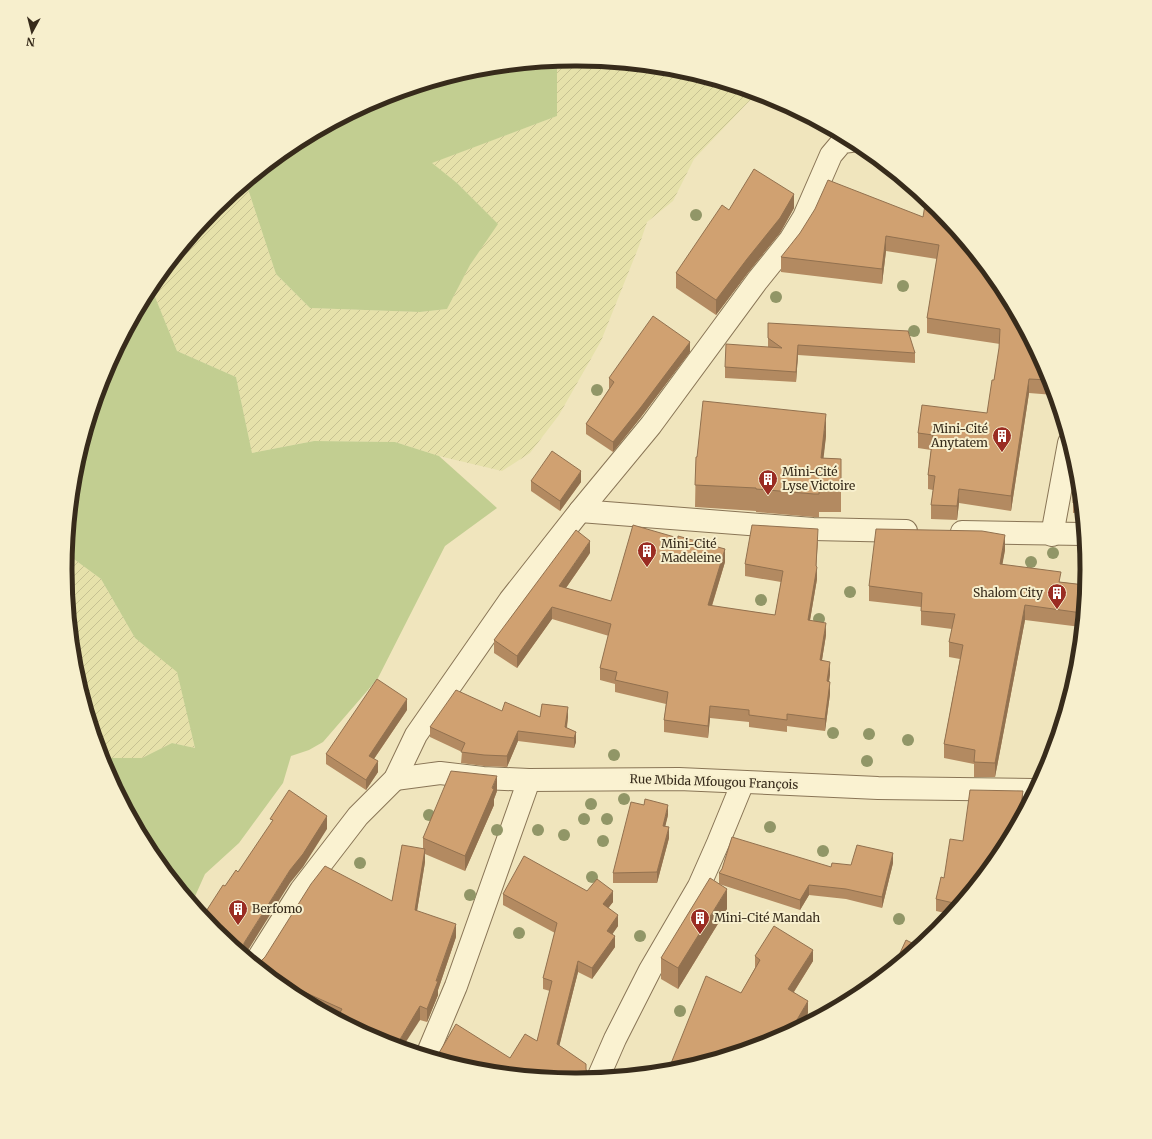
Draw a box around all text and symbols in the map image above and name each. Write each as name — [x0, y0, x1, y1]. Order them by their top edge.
north arrow — [12, 12, 52, 52]
text: N — [25, 34, 36, 49]
place label: Mini-Cité Anytatem — [930, 421, 988, 450]
building icon: Mini-Cité Anytatem — [991, 425, 1013, 453]
place label: Mini-Cité Lyse Victoire — [782, 464, 855, 493]
building icon: Mini-Cité Lyse Victoire — [757, 468, 779, 496]
place label: Mini-Cité Madeleine — [661, 536, 721, 565]
building icon: Mini-Cité Madeleine — [636, 540, 658, 568]
building icon: Shalom City — [1046, 582, 1068, 610]
place label: Shalom City — [973, 585, 1043, 600]
street label: Rue Mbida Mfougou François — [629, 771, 799, 792]
building icon: Berfomo — [227, 898, 249, 926]
place label: Berfomo — [252, 901, 302, 916]
building icon: Mini-Cité Mandah — [689, 907, 711, 935]
place label: Mini-Cité Mandah — [714, 910, 820, 925]

